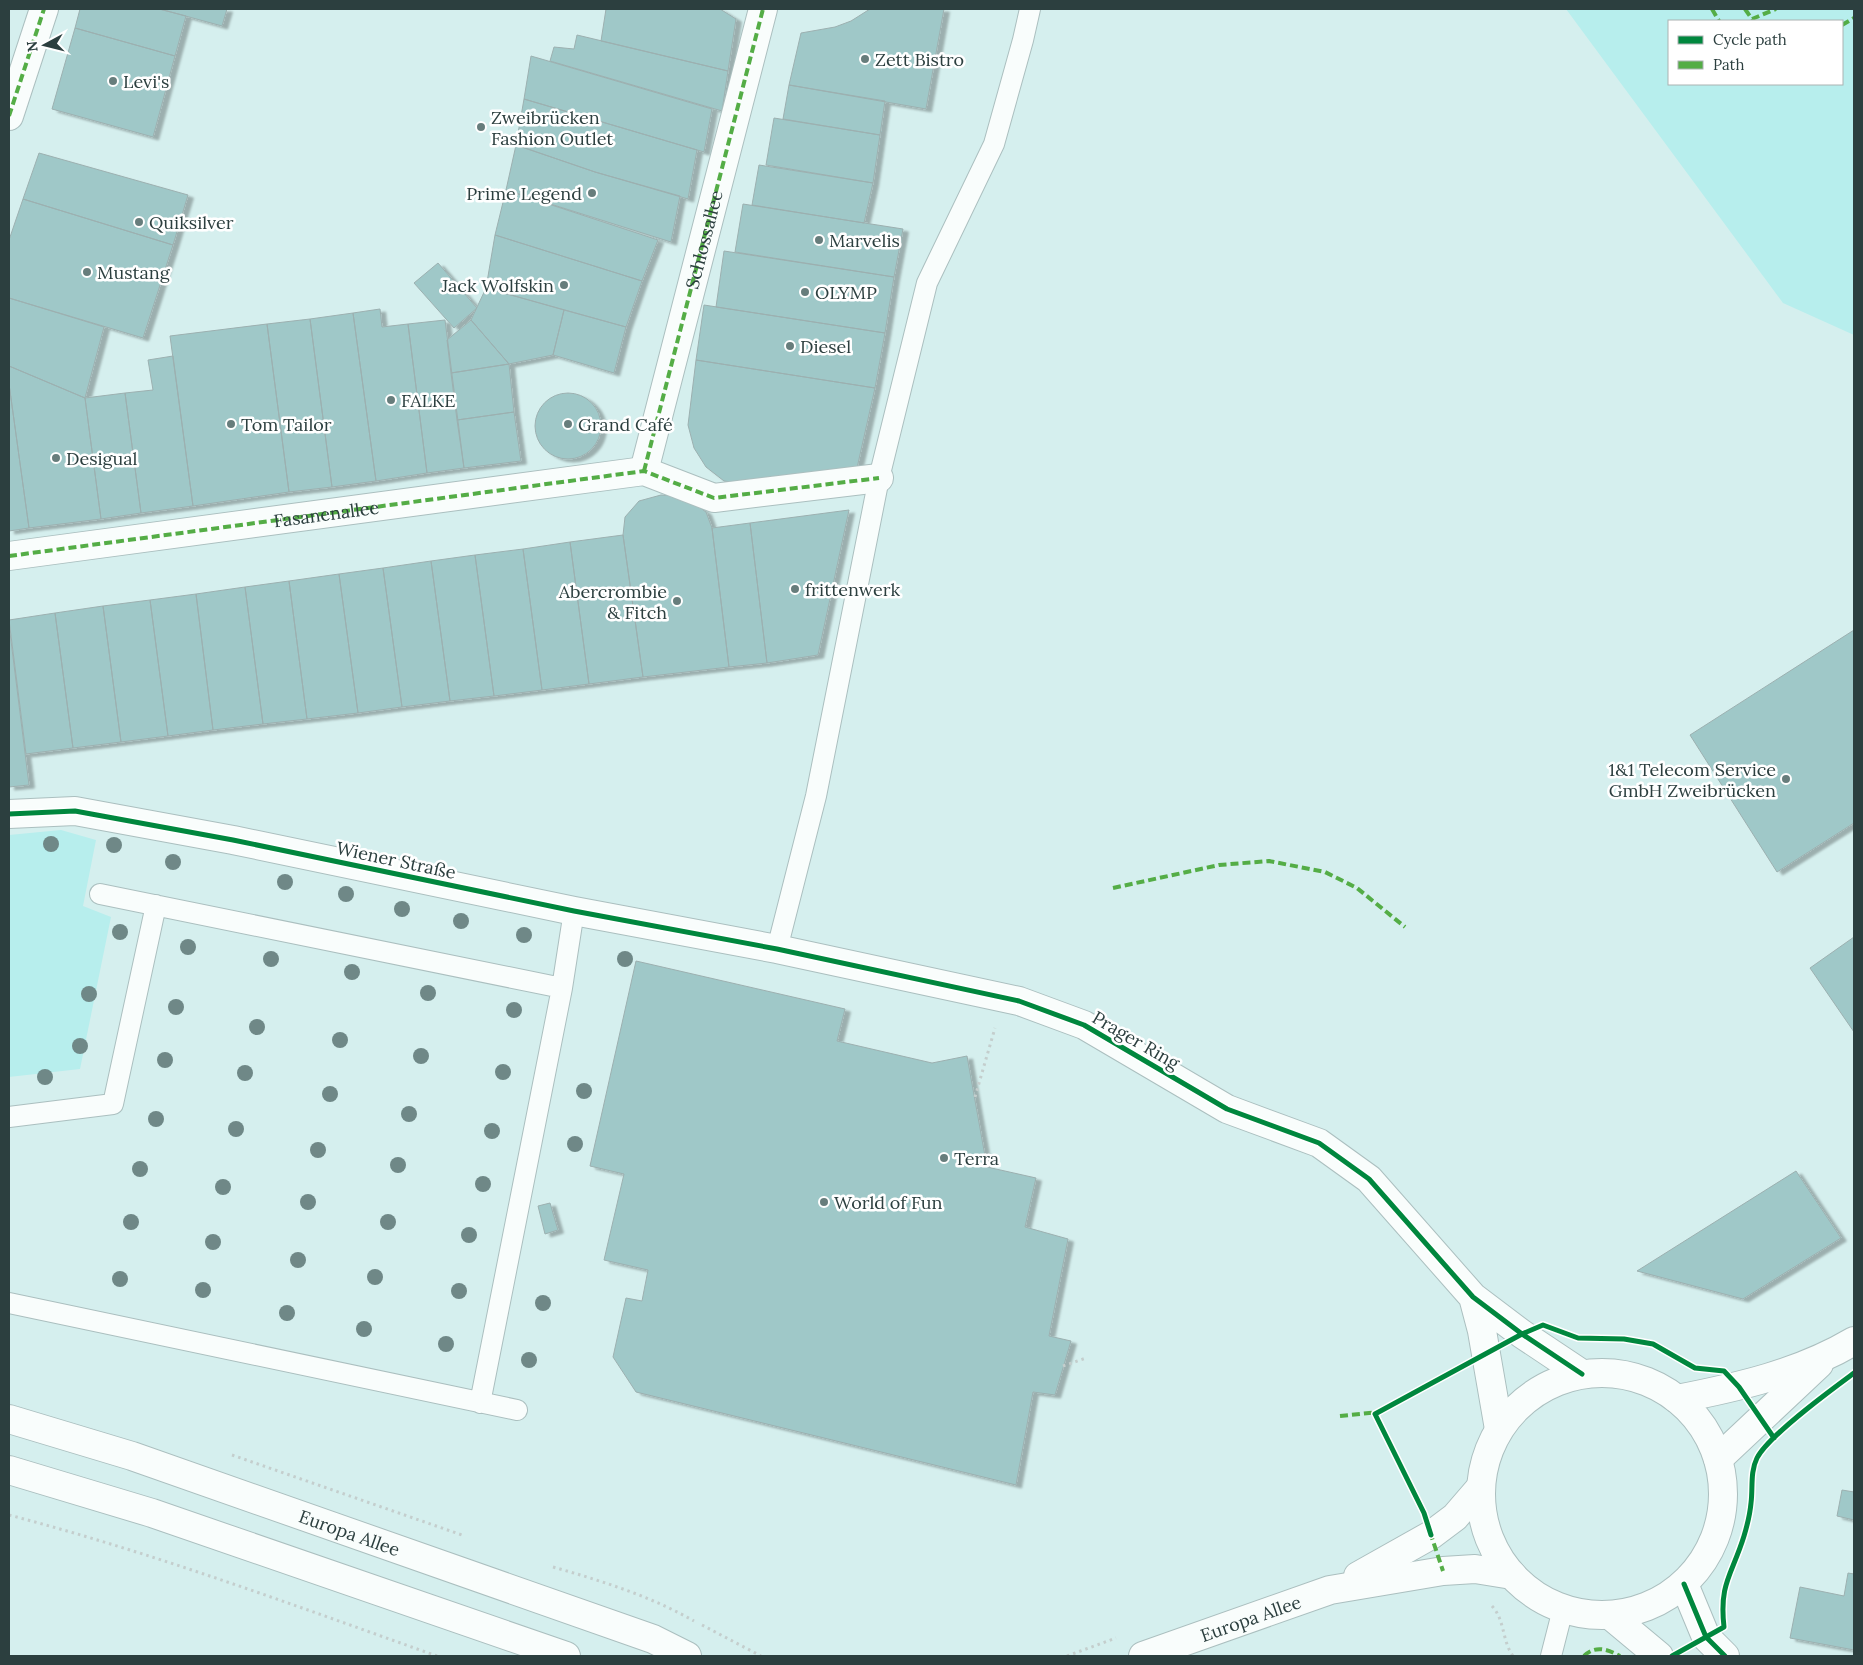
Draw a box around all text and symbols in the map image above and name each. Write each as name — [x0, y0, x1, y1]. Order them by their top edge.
north arrow — [20, 20, 70, 70]
legend — [1668, 20, 1843, 85]
text: Cycle path — [1713, 30, 1787, 49]
text: N — [22, 40, 42, 53]
place label: Zett Bistro — [875, 48, 964, 71]
marker: Zett Bistro — [859, 53, 871, 65]
text: Path — [1713, 55, 1744, 74]
place label: Levi's — [123, 70, 169, 93]
marker: Levi's — [107, 75, 119, 87]
place label: Zweibrücken Fashion Outlet — [491, 106, 613, 150]
marker: Zweibrücken Fashion Outlet — [475, 121, 487, 133]
place label: Prime Legend — [466, 182, 582, 205]
marker: Prime Legend — [586, 187, 598, 199]
street label: Schlossallee — [680, 187, 727, 291]
place label: Quiksilver — [149, 211, 234, 234]
marker: Quiksilver — [133, 216, 145, 228]
place label: Marvelis — [829, 229, 900, 252]
marker: Marvelis — [813, 234, 825, 246]
place label: Mustang — [97, 261, 171, 284]
marker: Mustang — [81, 266, 93, 278]
place label: Jack Wolfskin — [441, 274, 554, 297]
marker: Jack Wolfskin — [558, 279, 570, 291]
place label: OLYMP — [815, 281, 877, 304]
marker: OLYMP — [799, 286, 811, 298]
place label: Diesel — [800, 335, 851, 358]
marker: Diesel — [784, 340, 796, 352]
place label: FALKE — [401, 389, 455, 412]
marker: FALKE — [385, 394, 397, 406]
place label: Tom Tailor — [241, 413, 332, 436]
place label: Grand Café — [578, 413, 673, 436]
marker: Tom Tailor — [225, 418, 237, 430]
marker: Grand Café — [562, 418, 574, 430]
place label: Desigual — [66, 447, 138, 470]
marker: Desigual — [50, 452, 62, 464]
street label: Fasanenallee — [272, 495, 381, 532]
place label: frittenwerk — [805, 578, 900, 601]
place label: Abercrombie & Fitch — [558, 580, 667, 624]
marker: frittenwerk — [789, 583, 801, 595]
marker: Abercrombie & Fitch — [671, 595, 683, 607]
place label: 1&1 Telecom Service GmbH Zweibrücken — [1609, 758, 1776, 802]
marker: 1&1 Telecom Service GmbH Zweibrücken — [1780, 773, 1792, 785]
street label: Wiener Straße — [334, 836, 458, 884]
street label: Prager Ring — [1088, 1006, 1185, 1075]
place label: Terra — [954, 1147, 999, 1170]
marker: Terra — [938, 1152, 950, 1164]
place label: World of Fun — [834, 1191, 943, 1214]
marker: World of Fun — [818, 1196, 830, 1208]
street label: Europa Allee — [296, 1504, 403, 1561]
street label: Europa Allee — [1197, 1590, 1304, 1646]

